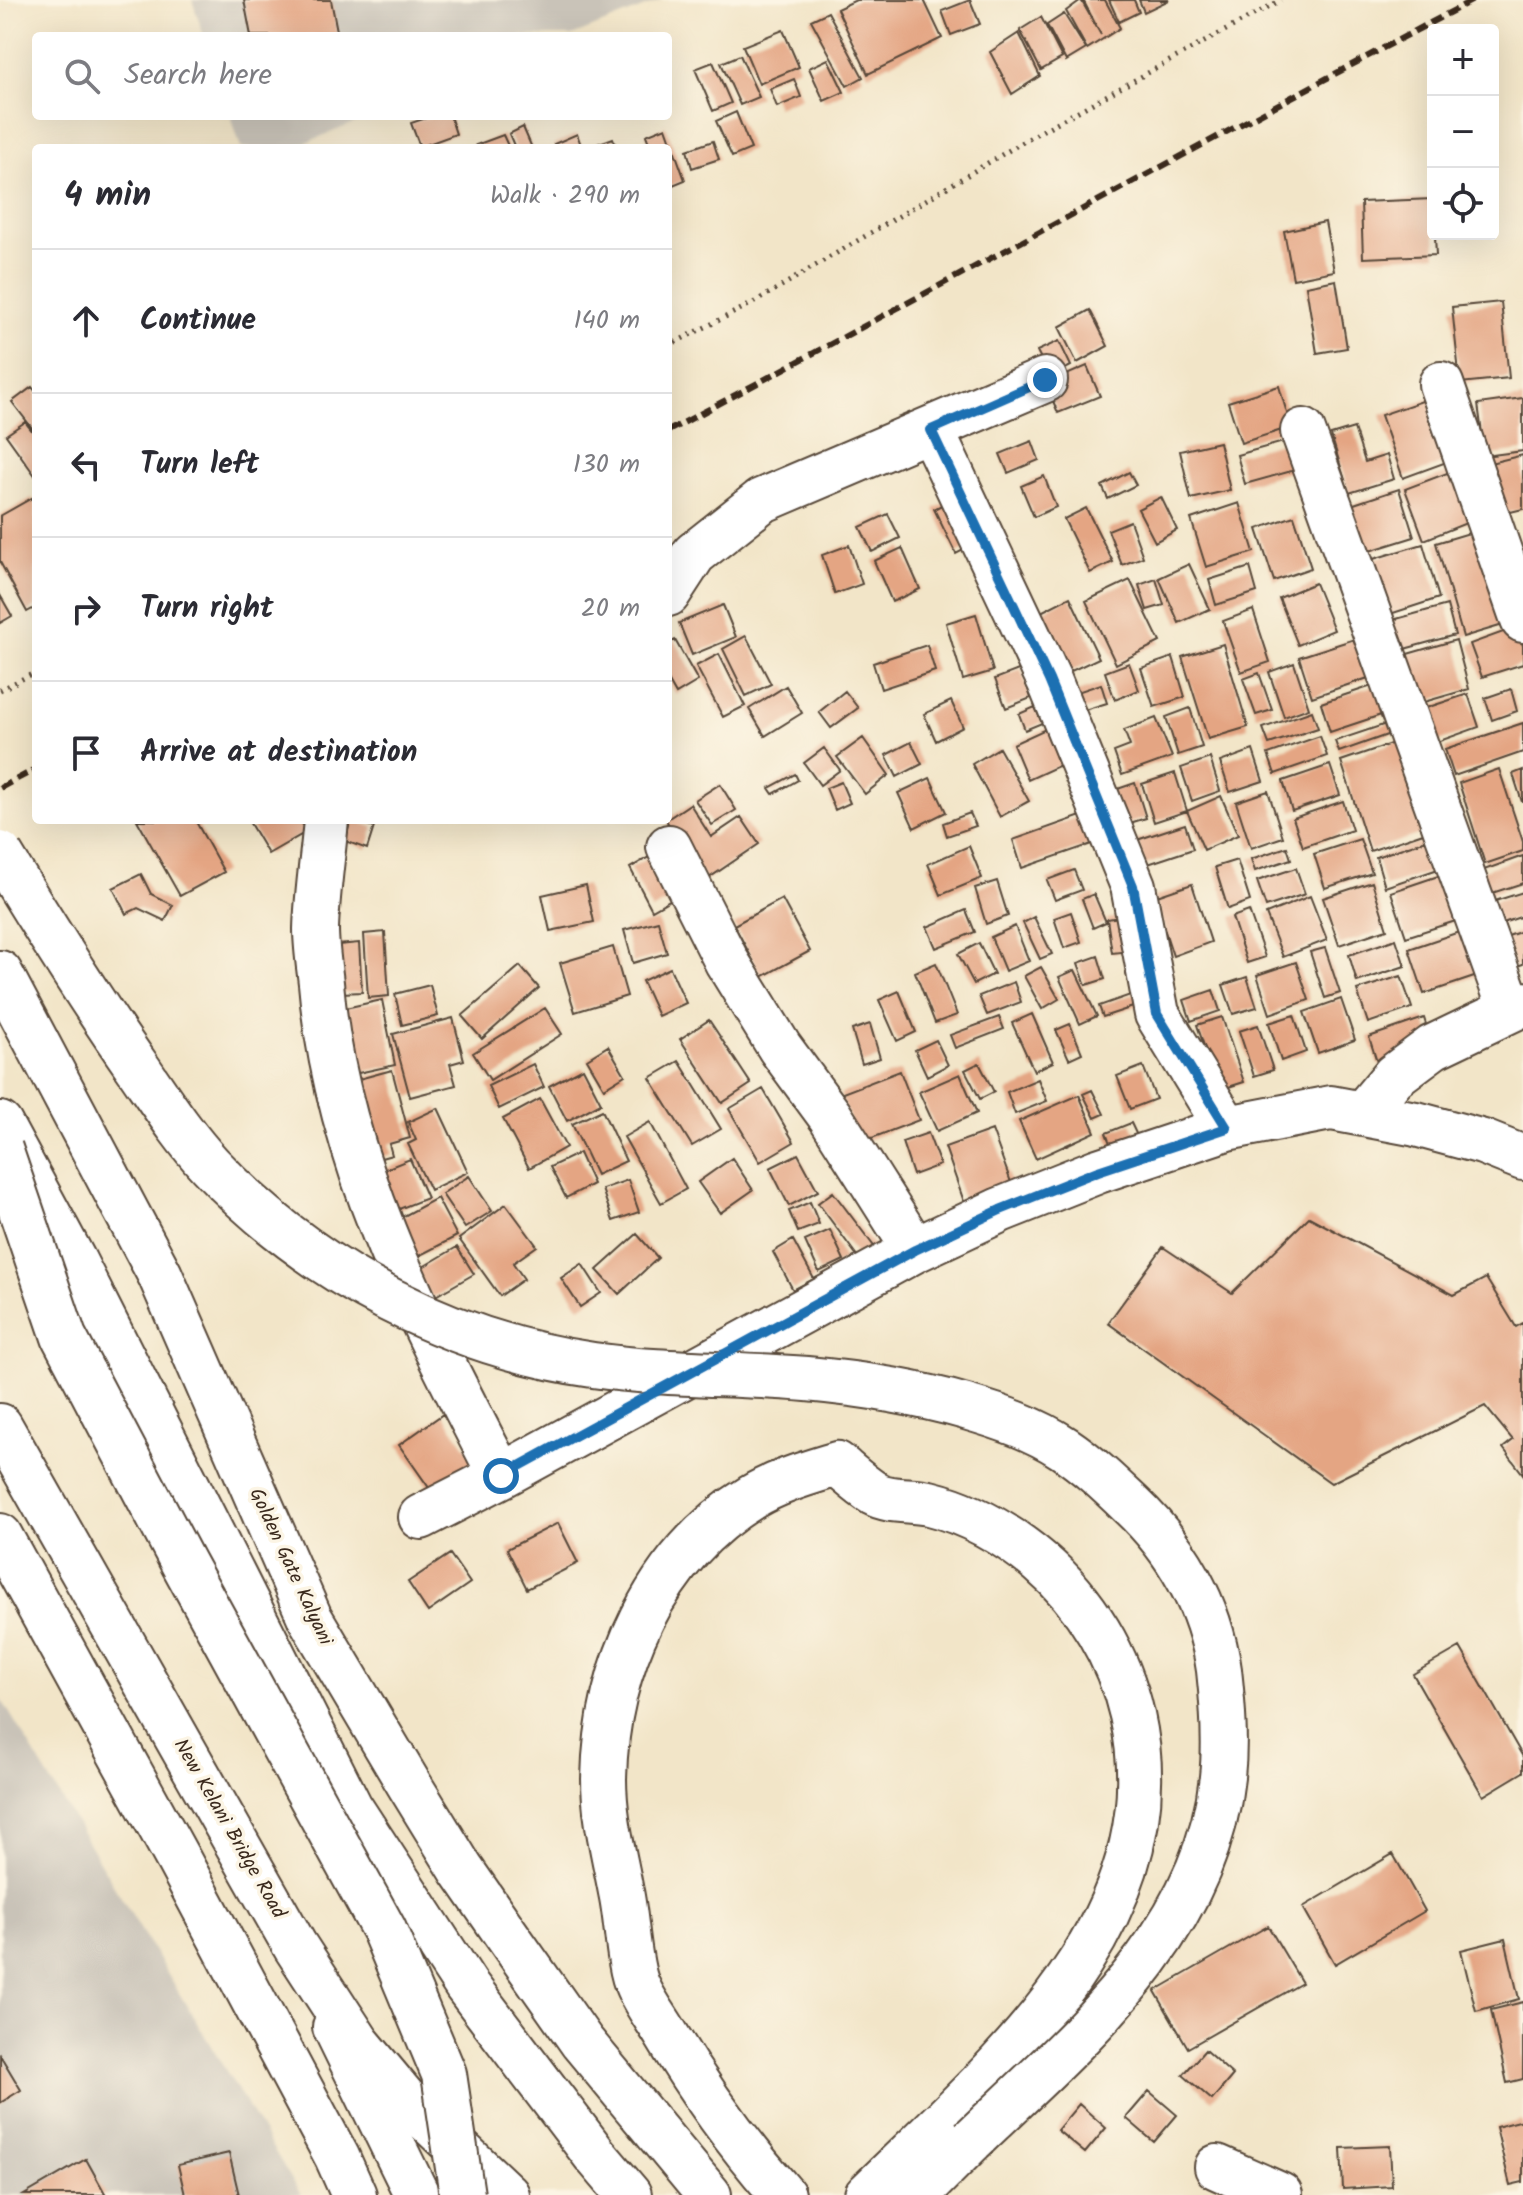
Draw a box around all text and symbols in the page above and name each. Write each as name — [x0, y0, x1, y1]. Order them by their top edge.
map controls — [1427, 24, 1499, 240]
button: + — [1427, 24, 1499, 96]
search box — [32, 32, 672, 120]
text: Search here — [124, 52, 272, 100]
icon: search — [60, 54, 104, 98]
button: − — [1427, 96, 1499, 168]
button: locate — [1427, 168, 1499, 240]
text: 4 min — [64, 169, 151, 223]
text: Walk · 290 m — [490, 175, 640, 217]
text: Continue — [140, 297, 256, 345]
icon: ahead — [64, 299, 108, 343]
text: 140 m — [573, 300, 640, 342]
route end — [1027, 362, 1063, 398]
text: Turn left — [140, 441, 259, 489]
icon: left — [64, 443, 108, 487]
text: 130 m — [573, 444, 640, 486]
text: Turn right — [140, 585, 273, 633]
icon: right — [64, 587, 108, 631]
text: 20 m — [581, 588, 640, 630]
text: Arrive at destination — [140, 729, 417, 777]
icon: arrive — [64, 731, 108, 775]
route start — [483, 1458, 519, 1494]
street label: Golden Gate Kalyani — [239, 1483, 341, 1652]
street label: New Kelani Bridge Road — [164, 1733, 294, 1926]

